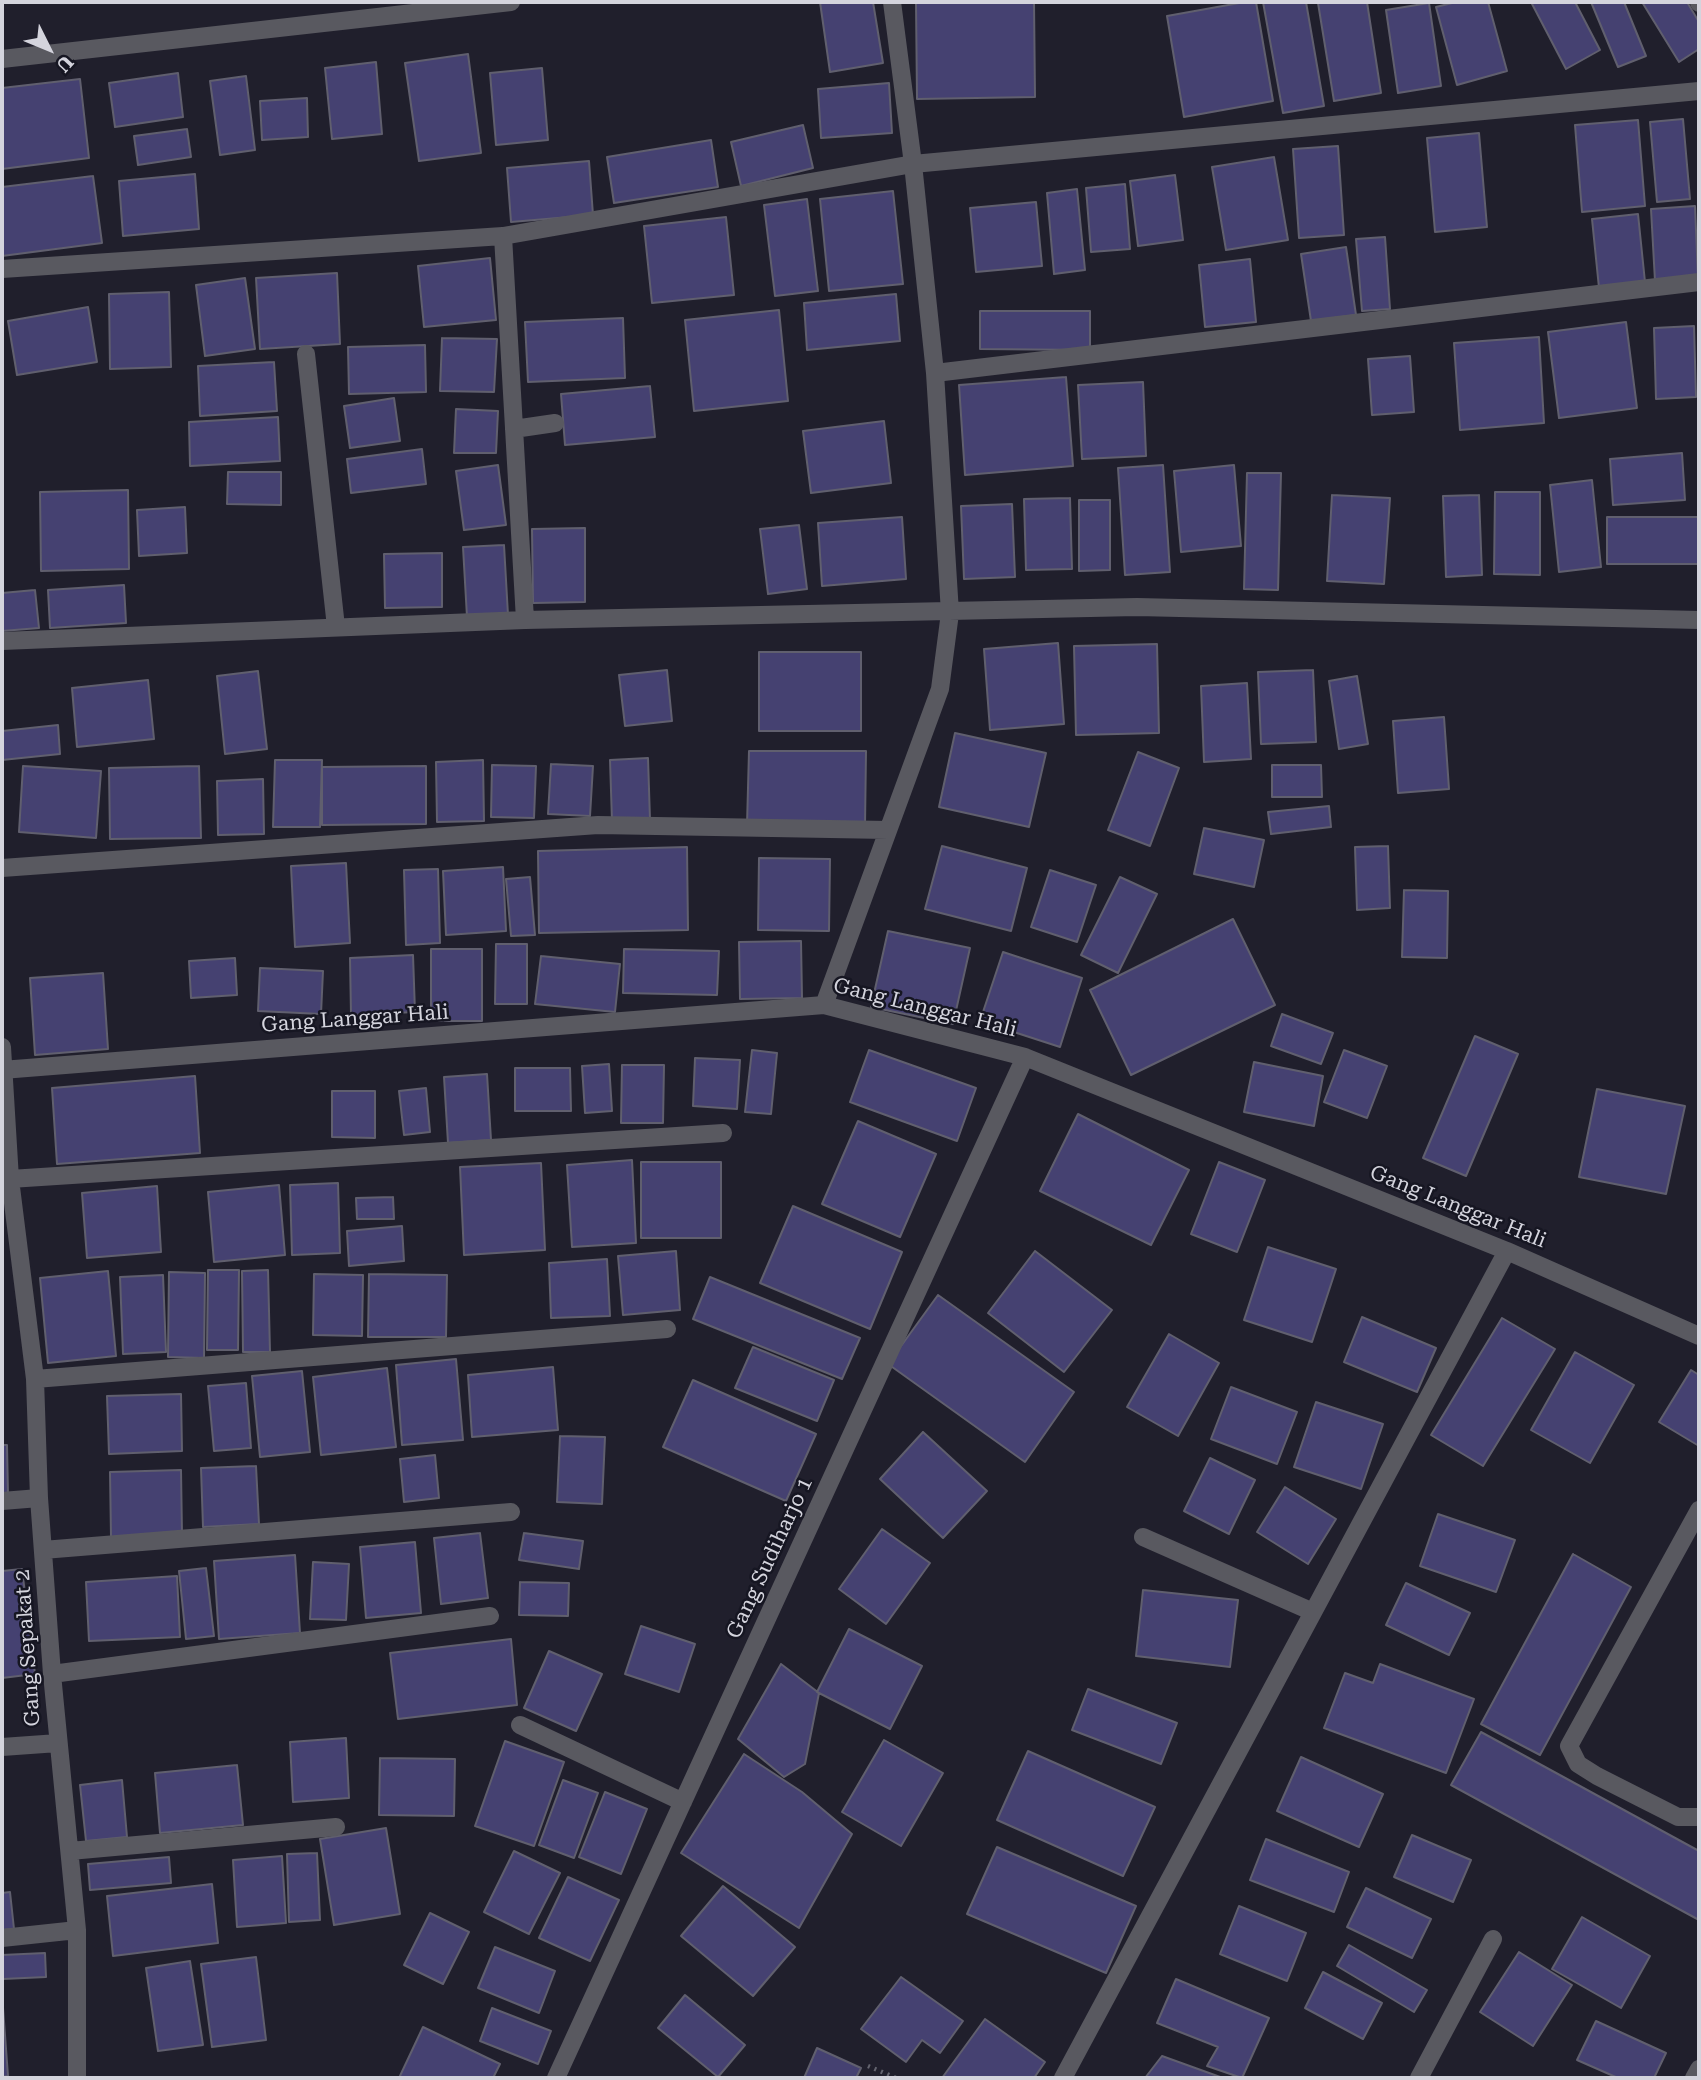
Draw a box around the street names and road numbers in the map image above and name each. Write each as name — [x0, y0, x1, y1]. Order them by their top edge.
street label: Gang Langgar Hali — [831, 973, 1019, 1043]
street label: Gang Langgar Hali — [260, 1000, 450, 1038]
street label: Gang Langgar Hali — [1366, 1160, 1550, 1254]
street label: Gang Sudiharjo 1 — [722, 1473, 818, 1643]
street label: Gang Sepakat 2 — [10, 1569, 46, 1727]

